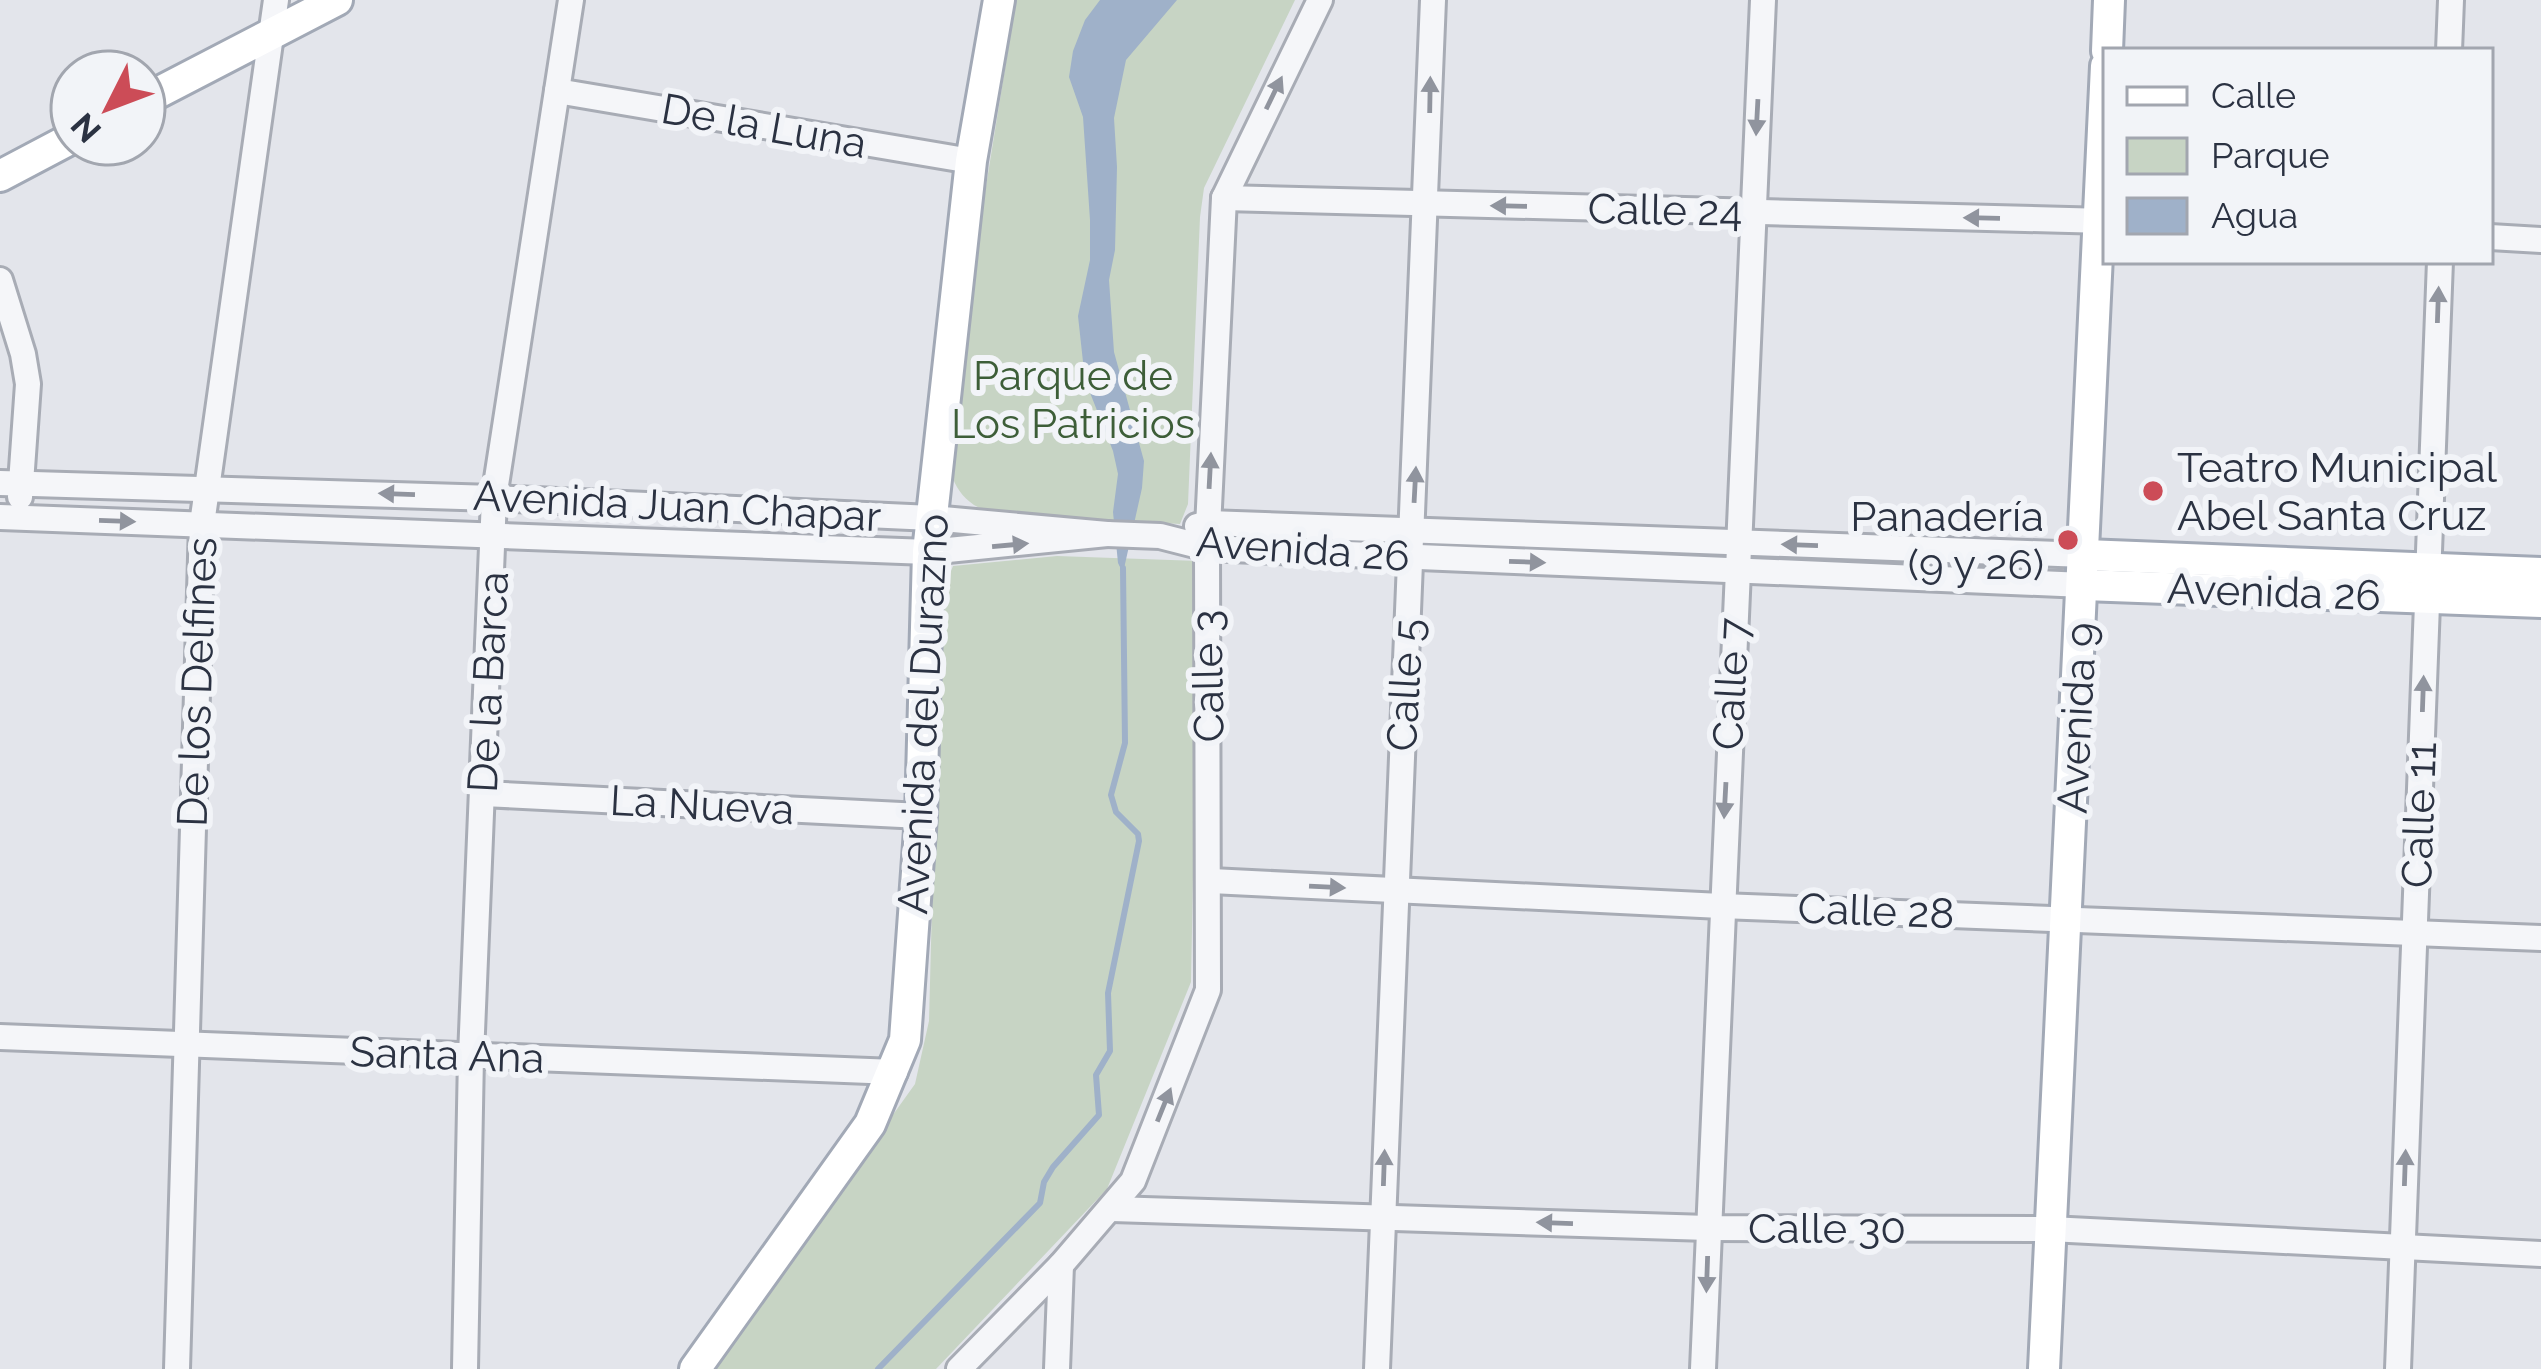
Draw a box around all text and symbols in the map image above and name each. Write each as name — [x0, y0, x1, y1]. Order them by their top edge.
north arrow — [48, 48, 168, 168]
legend — [2103, 48, 2493, 264]
text: Calle — [2211, 74, 2296, 116]
one-way arrow — [1264, 75, 1284, 110]
one-way arrow — [1421, 75, 1440, 113]
street label: De la Luna — [658, 84, 870, 168]
one-way arrow — [1747, 99, 1766, 137]
text: N — [63, 105, 109, 150]
text: Parque — [2211, 134, 2330, 176]
street label: Calle 24 — [1587, 184, 1743, 236]
text: Agua — [2211, 194, 2298, 236]
one-way arrow — [1489, 197, 1527, 216]
one-way arrow — [1962, 209, 2000, 228]
one-way arrow — [2429, 285, 2448, 323]
park label: Parque de Los Patricios — [951, 351, 1195, 448]
place label: Teatro Municipal Abel Santa Cruz — [2177, 443, 2498, 540]
one-way arrow — [1201, 451, 1220, 489]
one-way arrow — [1405, 465, 1424, 503]
street label: Avenida Juan Chapar — [472, 471, 882, 541]
marker: Teatro Municipal Abel Santa Cruz — [2140, 478, 2166, 504]
one-way arrow — [377, 485, 415, 504]
place label: Panadería (9 y 26) — [1850, 492, 2044, 589]
one-way arrow — [99, 512, 137, 531]
street label: Avenida del Durazno — [888, 513, 958, 915]
street label: Avenida 26 — [1195, 517, 1411, 581]
marker: Panadería (9 y 26) — [2055, 527, 2081, 553]
one-way arrow — [1780, 535, 1818, 554]
street label: De los Delfines — [167, 536, 227, 828]
one-way arrow — [992, 536, 1029, 555]
one-way arrow — [1509, 552, 1547, 571]
street label: Avenida 26 — [2166, 564, 2382, 620]
street label: De la Barca — [458, 570, 518, 794]
street label: Calle 3 — [1182, 609, 1234, 743]
street label: Calle 7 — [1703, 616, 1759, 751]
street label: Calle 5 — [1377, 617, 1433, 753]
street label: Avenida 9 — [2048, 621, 2106, 815]
one-way arrow — [2414, 674, 2433, 712]
street label: Calle 11 — [2392, 741, 2446, 889]
street label: La Nueva — [609, 776, 795, 834]
one-way arrow — [1716, 782, 1735, 820]
one-way arrow — [1309, 877, 1346, 896]
street label: Calle 28 — [1797, 884, 1955, 938]
street label: Santa Ana — [349, 1027, 545, 1083]
one-way arrow — [1155, 1087, 1174, 1123]
one-way arrow — [1375, 1148, 1394, 1186]
one-way arrow — [2396, 1148, 2415, 1186]
street label: Calle 30 — [1748, 1204, 1906, 1253]
one-way arrow — [1535, 1214, 1573, 1233]
one-way arrow — [1697, 1256, 1716, 1294]

